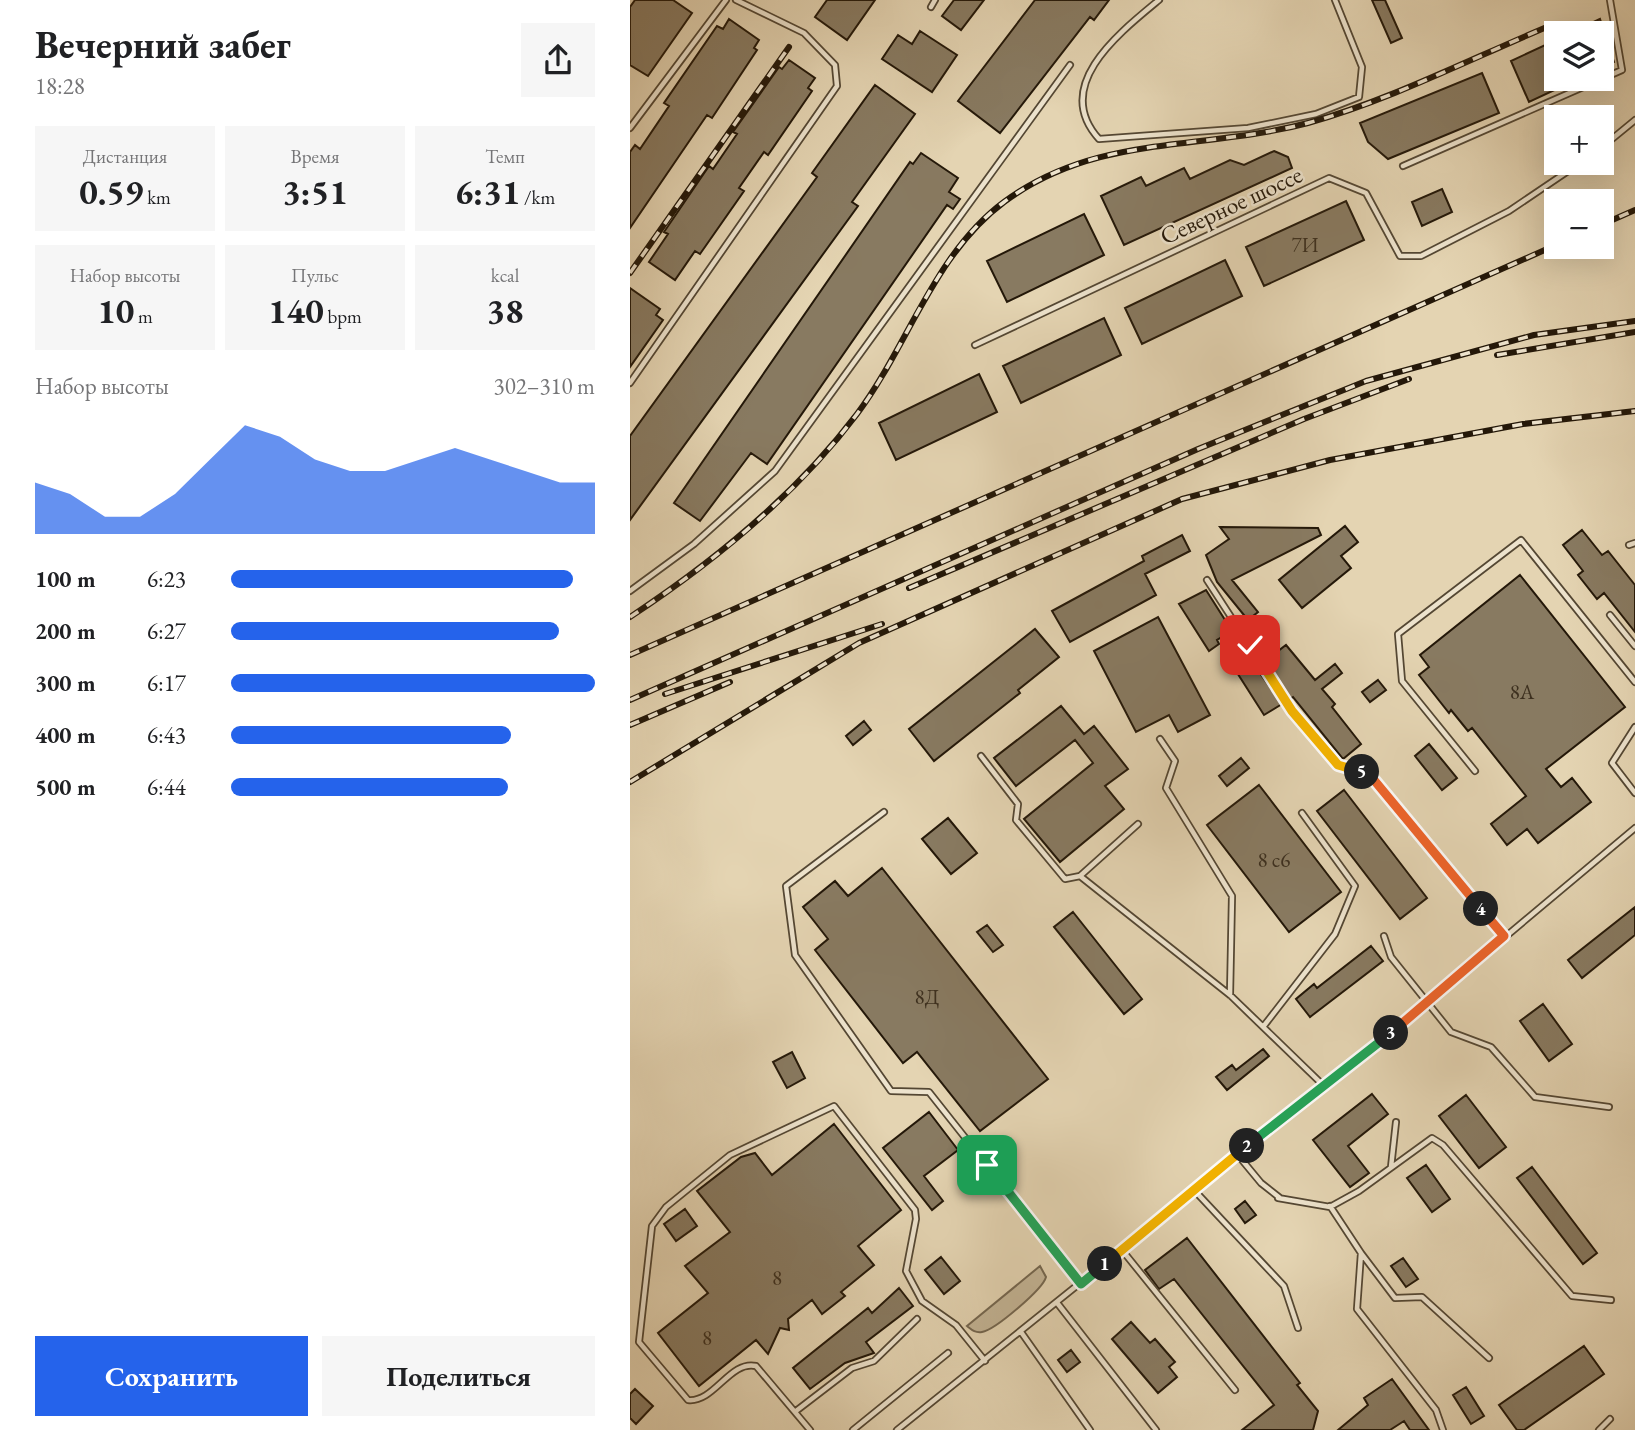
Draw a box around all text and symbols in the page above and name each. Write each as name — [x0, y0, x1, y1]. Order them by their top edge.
text: Вечерний забег — [35, 20, 291, 69]
map controls — [1544, 21, 1614, 259]
button: layers — [1544, 21, 1614, 91]
button: share — [521, 23, 595, 97]
text: 18:28 — [35, 71, 85, 101]
button: + — [1544, 105, 1614, 175]
text: Дистанция — [83, 144, 167, 169]
text: Время — [291, 144, 339, 169]
text: Темп — [485, 144, 525, 169]
street label: Северное шоссе — [1155, 159, 1307, 251]
text: 0.59 — [79, 169, 143, 214]
text: 3:51 — [282, 169, 348, 214]
text: 6:31 — [455, 169, 520, 214]
text: km — [143, 185, 171, 210]
text: /km — [520, 185, 555, 210]
button: − — [1544, 189, 1614, 259]
house number: 7И — [1292, 231, 1319, 258]
text: Набор высоты — [70, 263, 180, 288]
text: Пульс — [291, 263, 339, 288]
text: kcal — [491, 263, 519, 288]
text: 10 — [97, 288, 134, 333]
text: 140 — [268, 288, 324, 333]
text: 38 — [486, 288, 524, 333]
text: m — [134, 304, 153, 329]
text: bpm — [324, 304, 362, 329]
text: Набор высоты — [35, 371, 169, 401]
text: 302–310 m — [494, 371, 595, 401]
text: 100 m — [35, 564, 96, 594]
text: 6:23 — [147, 564, 186, 594]
pin — [1220, 615, 1280, 675]
text: 200 m — [35, 616, 96, 646]
text: 6:27 — [147, 616, 186, 646]
icon: check — [1231, 626, 1269, 664]
text: 300 m — [35, 668, 96, 698]
text: 6:17 — [147, 668, 186, 698]
house number: 8А — [1510, 678, 1535, 705]
text: 400 m — [35, 720, 96, 750]
text: 6:43 — [147, 720, 186, 750]
pin: 5 — [1344, 754, 1380, 790]
text: 5 — [1356, 759, 1367, 784]
text: 500 m — [35, 772, 96, 802]
text: 6:44 — [147, 772, 186, 802]
house number: 8 с6 — [1258, 846, 1290, 873]
pin: 4 — [1464, 892, 1498, 926]
text: 4 — [1475, 896, 1486, 921]
house number: 8Д — [915, 983, 939, 1010]
pin: 3 — [1374, 1016, 1408, 1050]
text: 3 — [1385, 1020, 1396, 1045]
pin: 2 — [1230, 1128, 1264, 1164]
text: 2 — [1241, 1133, 1252, 1158]
pin — [957, 1135, 1017, 1195]
icon: arrive — [968, 1146, 1006, 1184]
pin: 1 — [1088, 1246, 1122, 1282]
text: 1 — [1099, 1251, 1110, 1276]
house number: 8 — [772, 1264, 782, 1291]
house number: 8 — [702, 1324, 712, 1351]
button: Сохранить — [35, 1336, 308, 1416]
button: Поделиться — [322, 1336, 595, 1416]

